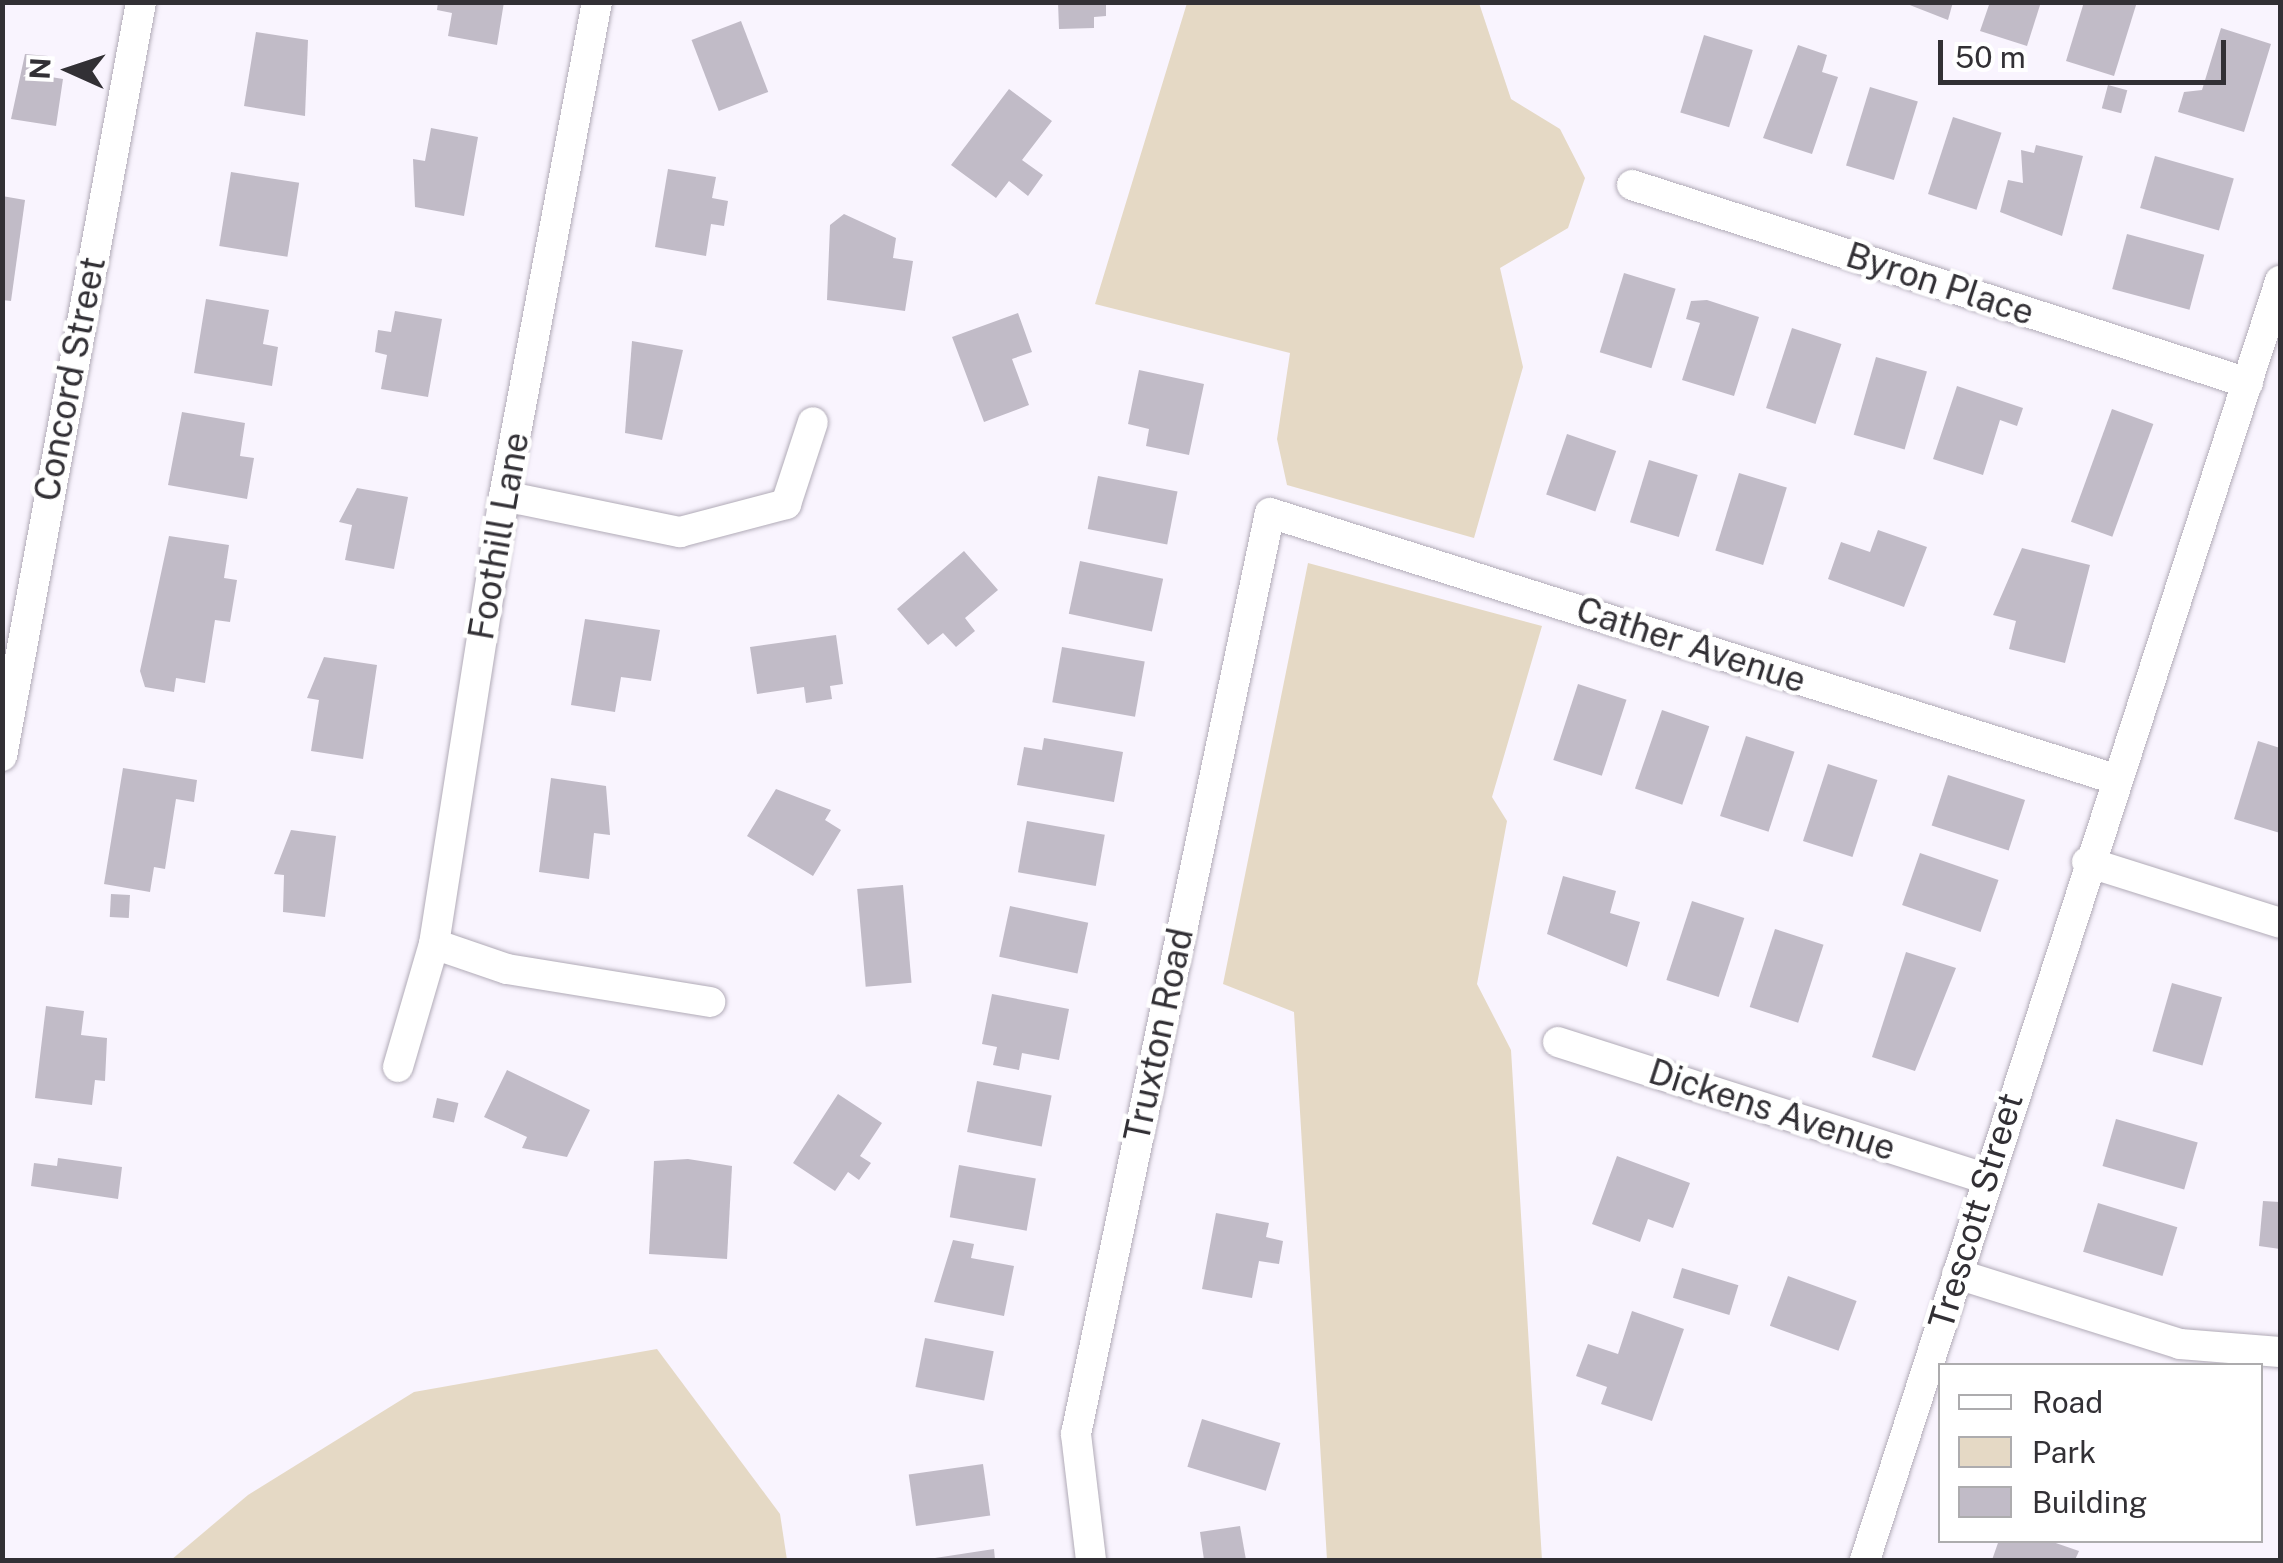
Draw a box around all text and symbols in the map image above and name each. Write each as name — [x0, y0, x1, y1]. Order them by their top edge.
north arrow — [20, 20, 120, 120]
scale bar — [1943, 20, 2230, 82]
text: 50 m — [1955, 39, 2026, 75]
text: N — [22, 57, 57, 80]
street label: Byron Place — [1841, 234, 2039, 334]
street label: Concord Street — [26, 253, 114, 505]
street label: Foothill Lane — [460, 429, 538, 643]
street label: Cather Avenue — [1571, 588, 1811, 702]
street label: Truxton Road — [1116, 924, 1202, 1146]
street label: Dickens Avenue — [1643, 1050, 1901, 1170]
street label: Trescott Street — [1920, 1088, 2032, 1334]
legend — [1938, 1363, 2263, 1543]
text: Road — [2032, 1384, 2103, 1420]
text: Park — [2032, 1434, 2096, 1470]
text: Building — [2032, 1484, 2147, 1520]

